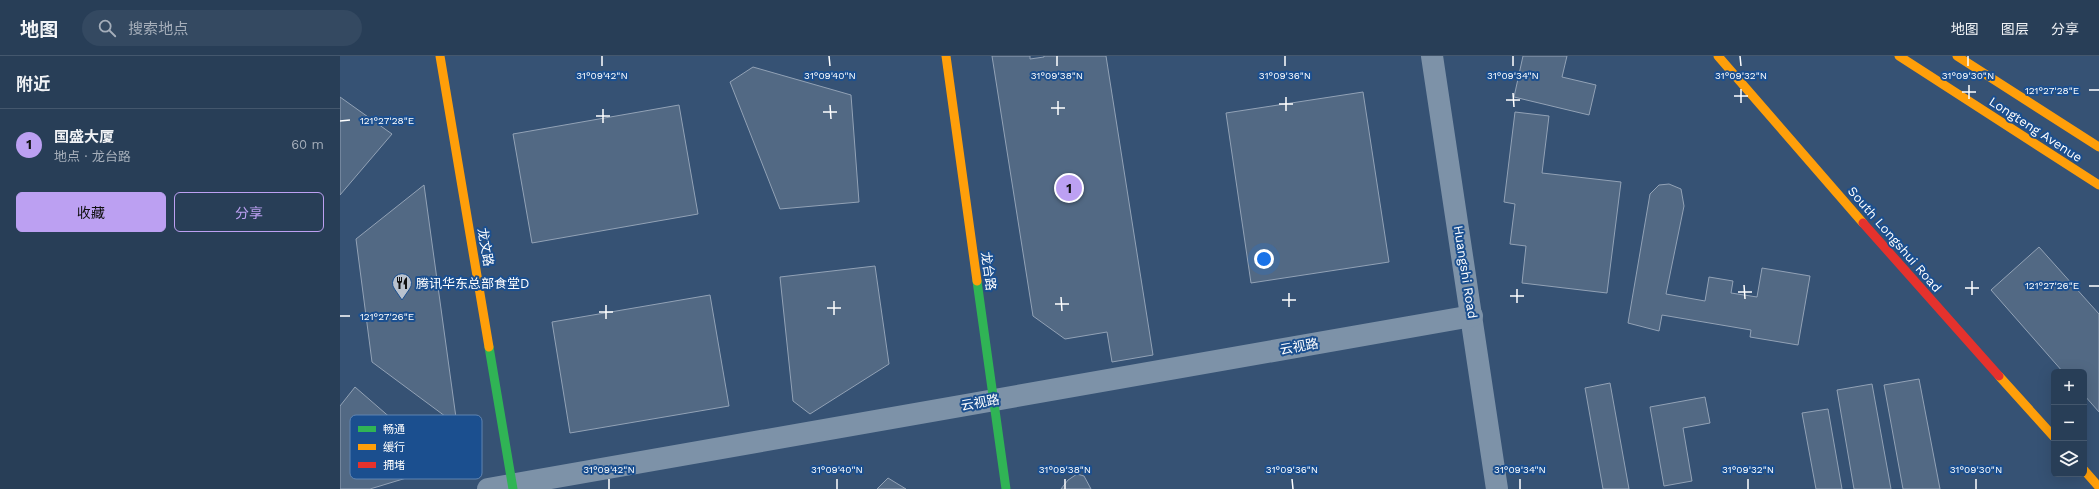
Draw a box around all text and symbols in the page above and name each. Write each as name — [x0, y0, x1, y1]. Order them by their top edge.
search box — [82, 10, 362, 46]
icon: search — [96, 17, 118, 39]
text: 地图 — [20, 18, 58, 41]
text: 搜索地点 — [128, 20, 188, 38]
text: 地图 — [1951, 21, 1979, 37]
text: 图层 — [2001, 21, 2029, 37]
text: 分享 — [2051, 21, 2079, 37]
text: 31°09'42"N — [576, 70, 628, 81]
text: 31°09'40"N — [804, 70, 856, 81]
text: 31°09'38"N — [1031, 70, 1083, 81]
text: 31°09'36"N — [1259, 70, 1311, 81]
text: 31°09'34"N — [1487, 70, 1539, 81]
text: 31°09'32"N — [1715, 70, 1767, 81]
text: 31°09'30"N — [1942, 70, 1994, 81]
text: 附近 — [16, 74, 50, 94]
text: 121°27'28"E — [2025, 85, 2079, 96]
street label: Longteng Avenue — [1986, 94, 2085, 165]
text: 121°27'28"E — [360, 115, 414, 126]
text: 国盛大厦 — [54, 128, 114, 146]
text: 1 — [26, 137, 32, 152]
text: 60 m — [291, 137, 324, 152]
text: 地点 · 龙台路 — [54, 149, 131, 164]
pin: 1 — [1056, 173, 1082, 203]
street label: South Longshui Road — [1845, 183, 1945, 295]
button: 收藏 — [16, 192, 166, 232]
button: 分享 — [174, 192, 324, 232]
street label: Huangshi Road — [1451, 224, 1480, 320]
street label: 龙文路 — [475, 227, 496, 268]
your location — [1254, 249, 1274, 269]
street label: 龙台路 — [978, 251, 999, 291]
restaurant icon: 腾讯华东总部食堂D — [391, 272, 413, 300]
place label: 腾讯华东总部食堂D — [416, 276, 529, 291]
text: 121°27'26"E — [2025, 280, 2079, 291]
text: 121°27'26"E — [360, 311, 414, 322]
street label: 云视路 — [1279, 336, 1320, 357]
map controls — [2051, 369, 2087, 477]
button: + — [2051, 369, 2087, 405]
street label: 云视路 — [960, 392, 1001, 413]
button: − — [2051, 405, 2087, 441]
legend — [350, 415, 482, 479]
text: 畅通 — [383, 423, 405, 436]
text: 缓行 — [383, 441, 405, 454]
button: layers — [2051, 441, 2087, 477]
text: 拥堵 — [383, 459, 405, 472]
text: 31°09'42"N — [583, 464, 635, 475]
text: 31°09'40"N — [811, 464, 863, 475]
text: 31°09'38"N — [1039, 464, 1091, 475]
text: 31°09'36"N — [1266, 464, 1318, 475]
text: 31°09'34"N — [1494, 464, 1546, 475]
text: 31°09'32"N — [1722, 464, 1774, 475]
text: 31°09'30"N — [1950, 464, 2002, 475]

